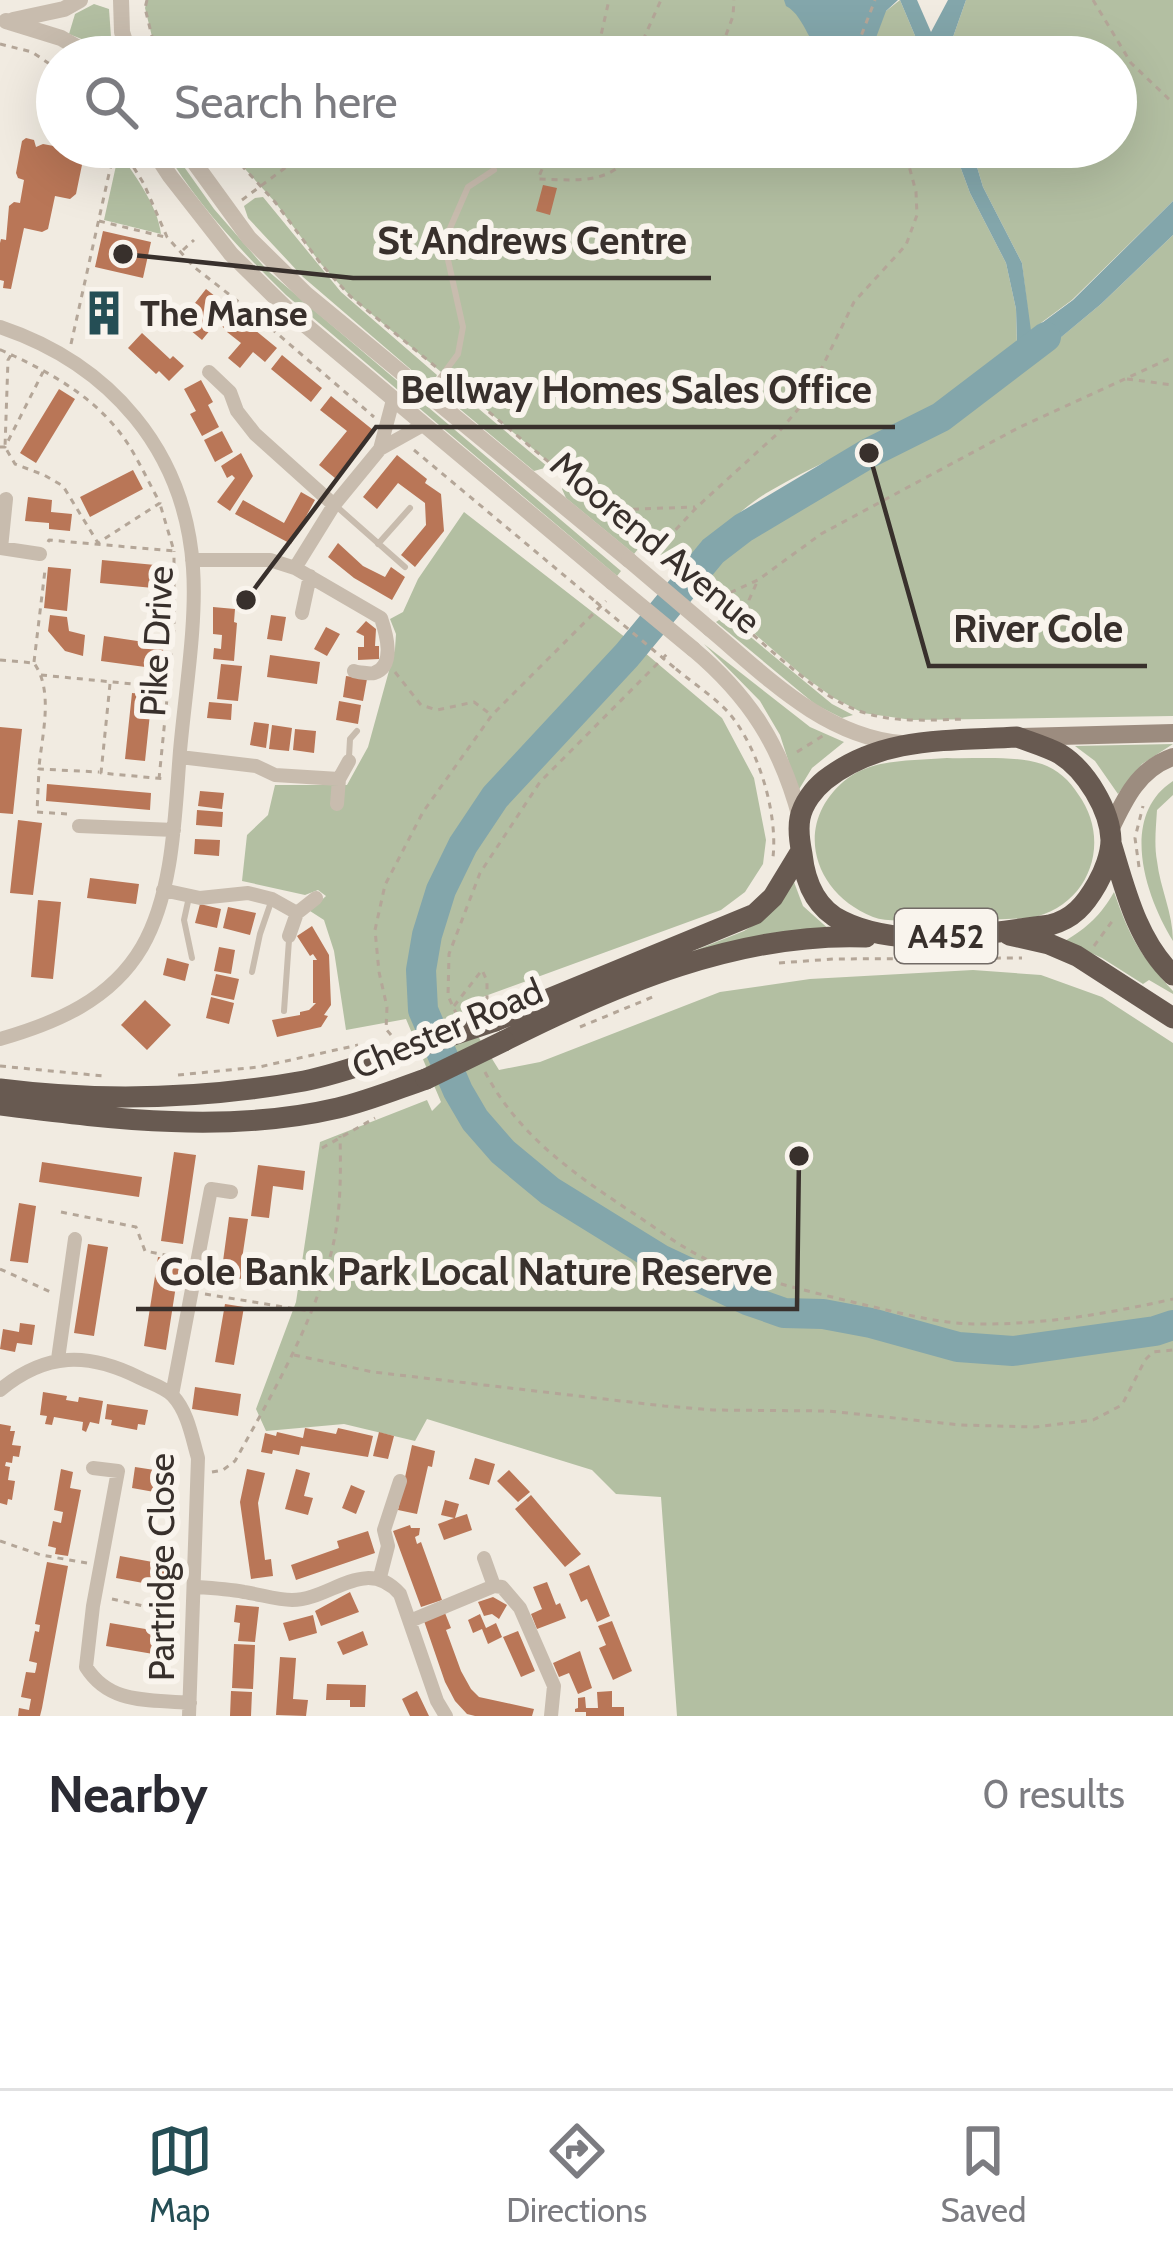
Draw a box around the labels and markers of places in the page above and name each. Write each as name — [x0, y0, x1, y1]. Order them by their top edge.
callout: St Andrews Centre — [353, 203, 711, 278]
building icon: The Manse — [79, 288, 129, 338]
place label: The Manse — [140, 291, 308, 335]
callout: Bellway Homes Sales Office — [376, 352, 895, 427]
callout: River Cole — [929, 591, 1147, 666]
callout: Cole Bank Park Local Nature Reserve — [136, 1234, 797, 1309]

